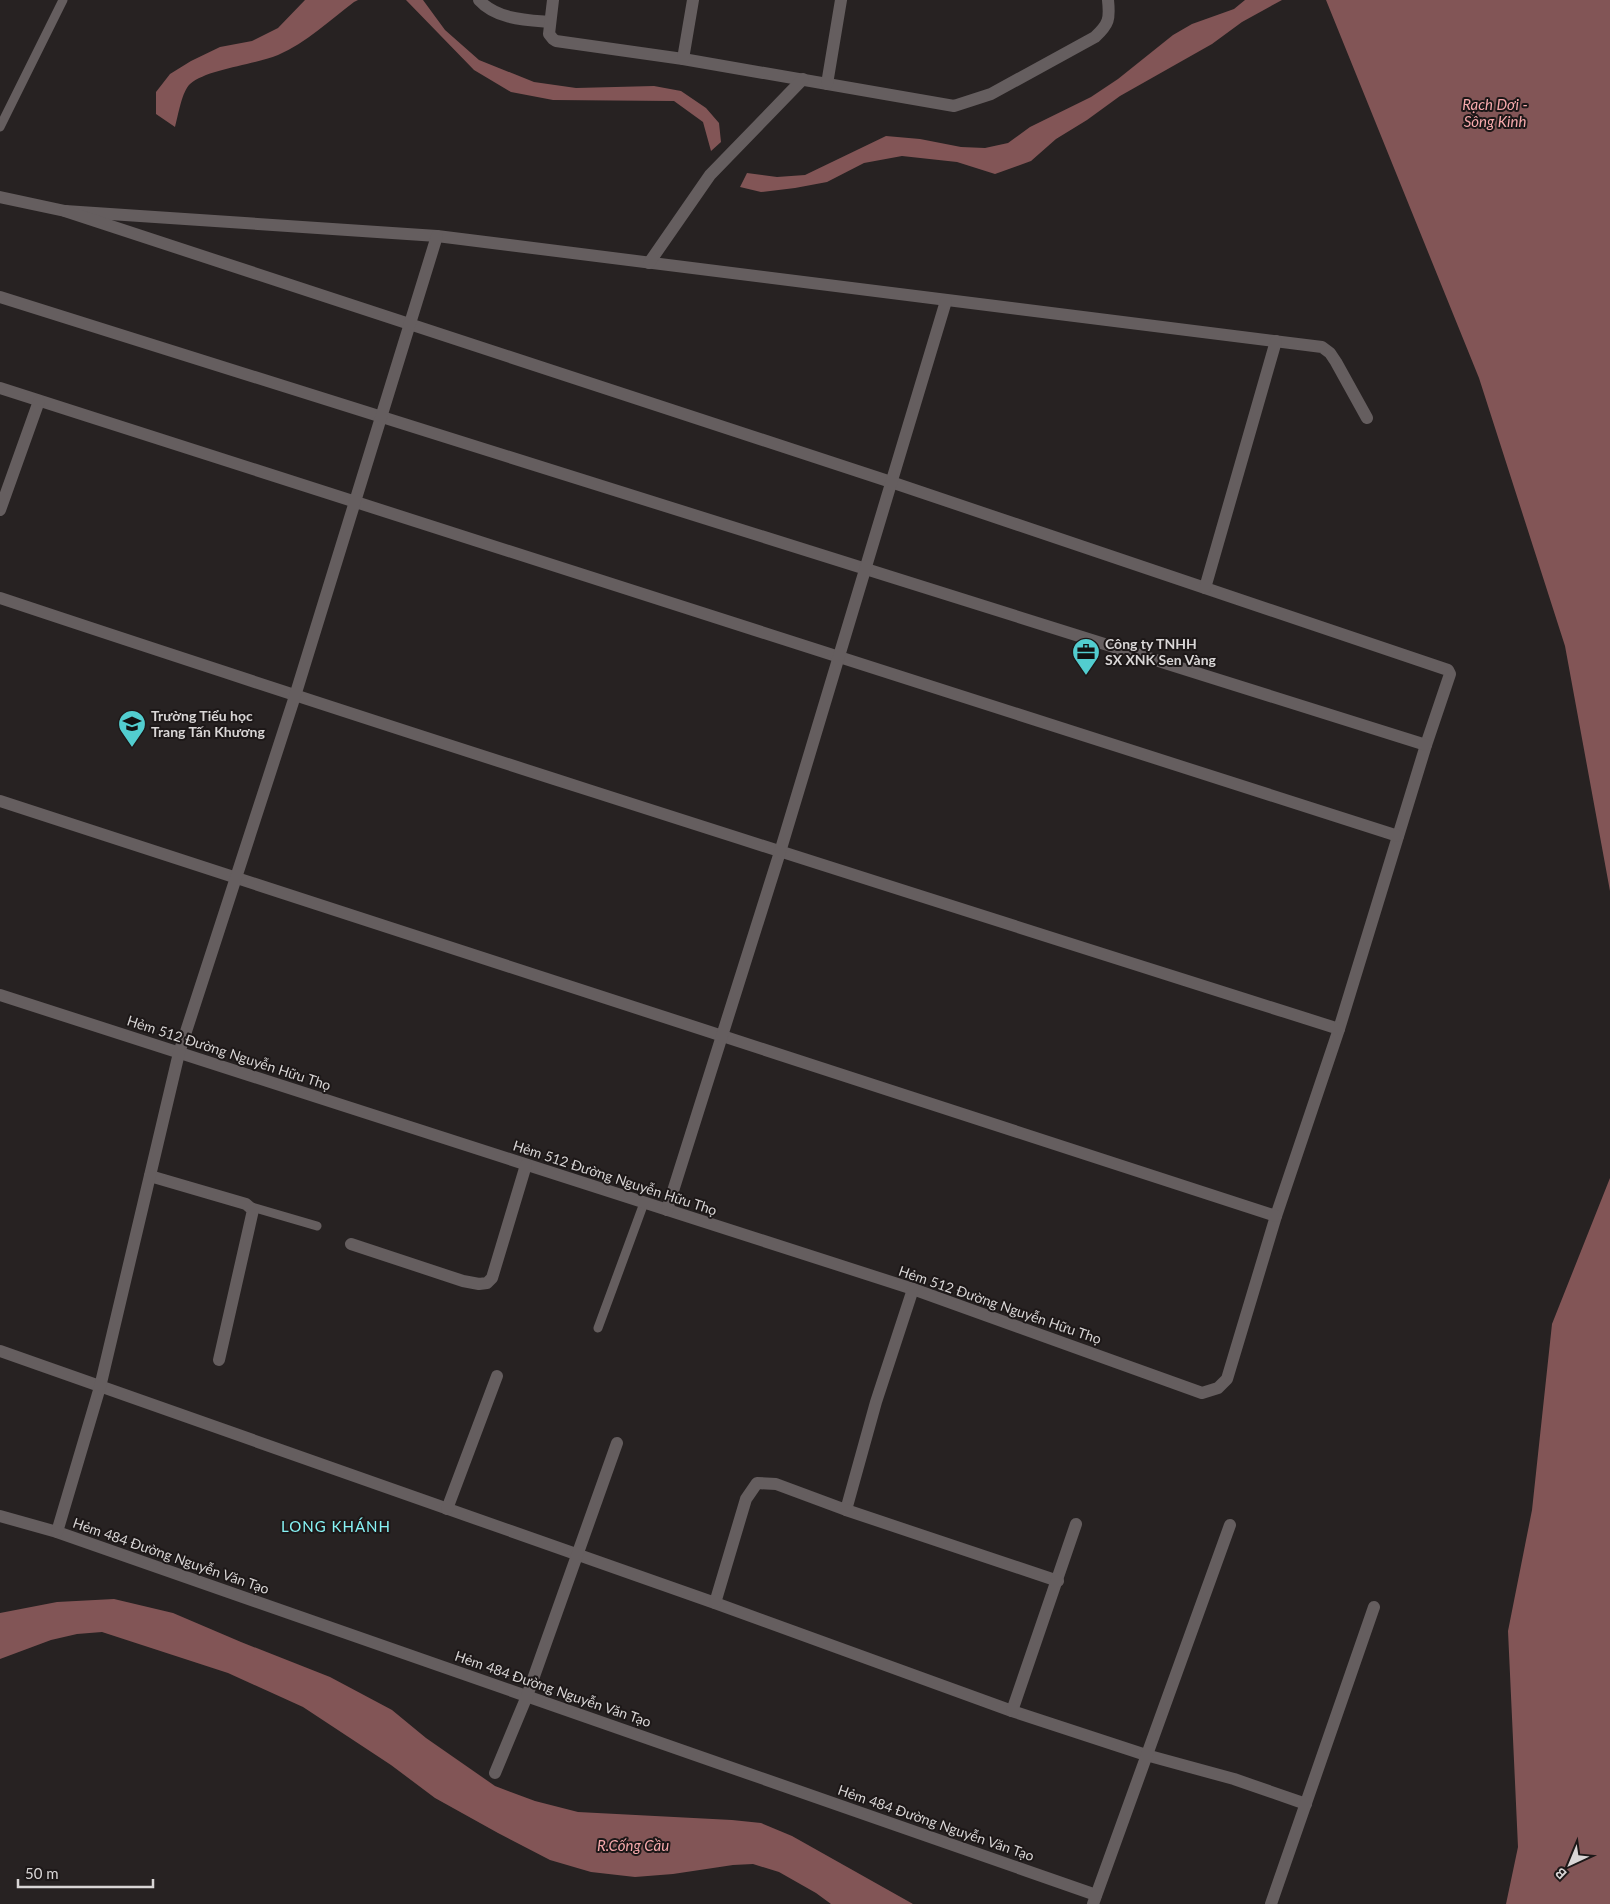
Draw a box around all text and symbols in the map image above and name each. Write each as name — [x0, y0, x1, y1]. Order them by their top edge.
water label: Rạch Dơi - Sông Kinh — [1462, 95, 1528, 130]
place label: Công ty TNHH SX XNK Sen Vàng — [1105, 635, 1217, 668]
office icon: Công ty TNHH SX XNK Sen Vàng — [1071, 637, 1101, 676]
place label: Trường Tiểu học Trang Tấn Khương — [151, 707, 265, 740]
school or university icon: Trường Tiểu học Trang Tấn Khương — [117, 709, 147, 748]
street label: Hẻm 512 Đường Nguyễn Hữu Thọ — [125, 1011, 333, 1094]
street label: Hẻm 512 Đường Nguyễn Hữu Thọ — [511, 1136, 719, 1219]
street label: Hẻm 512 Đường Nguyễn Hữu Thọ — [897, 1262, 1104, 1347]
street label: Hẻm 484 Đường Nguyễn Văn Tạo — [71, 1514, 272, 1597]
district label: LONG KHÁNH — [281, 1517, 391, 1535]
street label: Hẻm 484 Đường Nguyễn Văn Tạo — [453, 1647, 654, 1730]
street label: Hẻm 484 Đường Nguyễn Văn Tạo — [836, 1781, 1037, 1864]
water label: R.Cống Cầu — [597, 1836, 669, 1854]
north arrow — [1545, 1839, 1595, 1889]
scale bar — [18, 1856, 152, 1888]
text: 50 m — [25, 1864, 59, 1882]
text: B — [1551, 1864, 1570, 1883]

